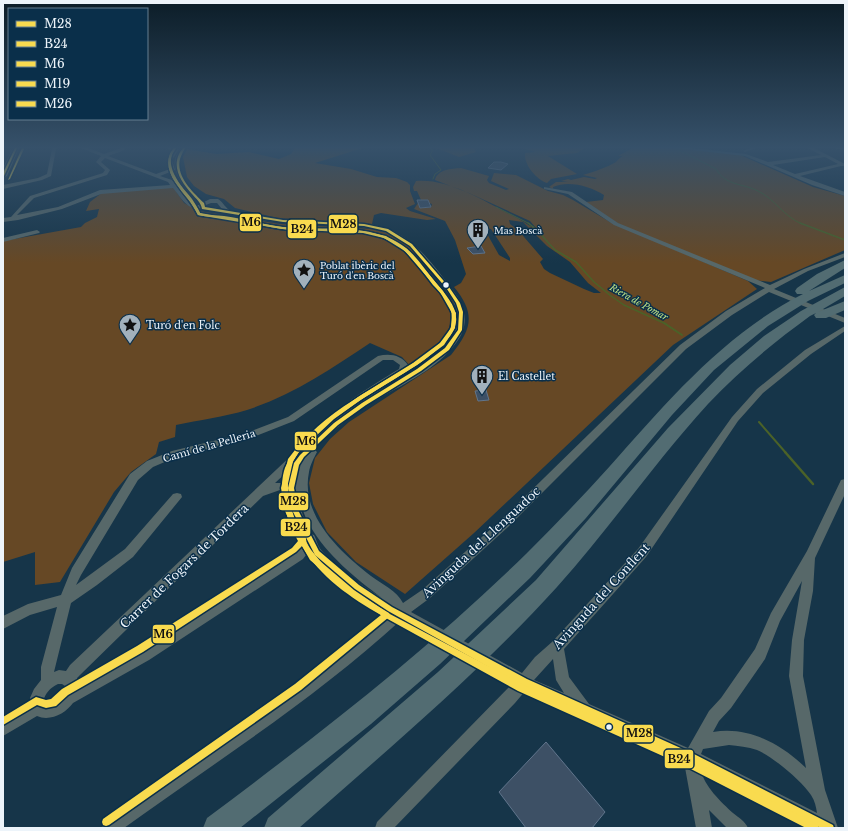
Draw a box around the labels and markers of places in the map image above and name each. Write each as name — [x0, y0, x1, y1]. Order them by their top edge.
building icon: Mas Boscà — [465, 217, 491, 250]
place label: Mas Boscà — [494, 225, 542, 236]
place icon: Poblat ibèric del Turó d'en Boscà — [291, 257, 317, 290]
place label: Poblat ibèric del Turó d'en Boscà — [320, 260, 395, 281]
unlabelled marker — [441, 280, 451, 290]
place icon: Turó d'en Folc — [117, 312, 143, 345]
place label: Turó d'en Folc — [146, 319, 220, 332]
building icon: El Castellet — [469, 363, 495, 396]
place label: El Castellet — [498, 370, 555, 383]
unlabelled marker — [604, 722, 614, 732]

